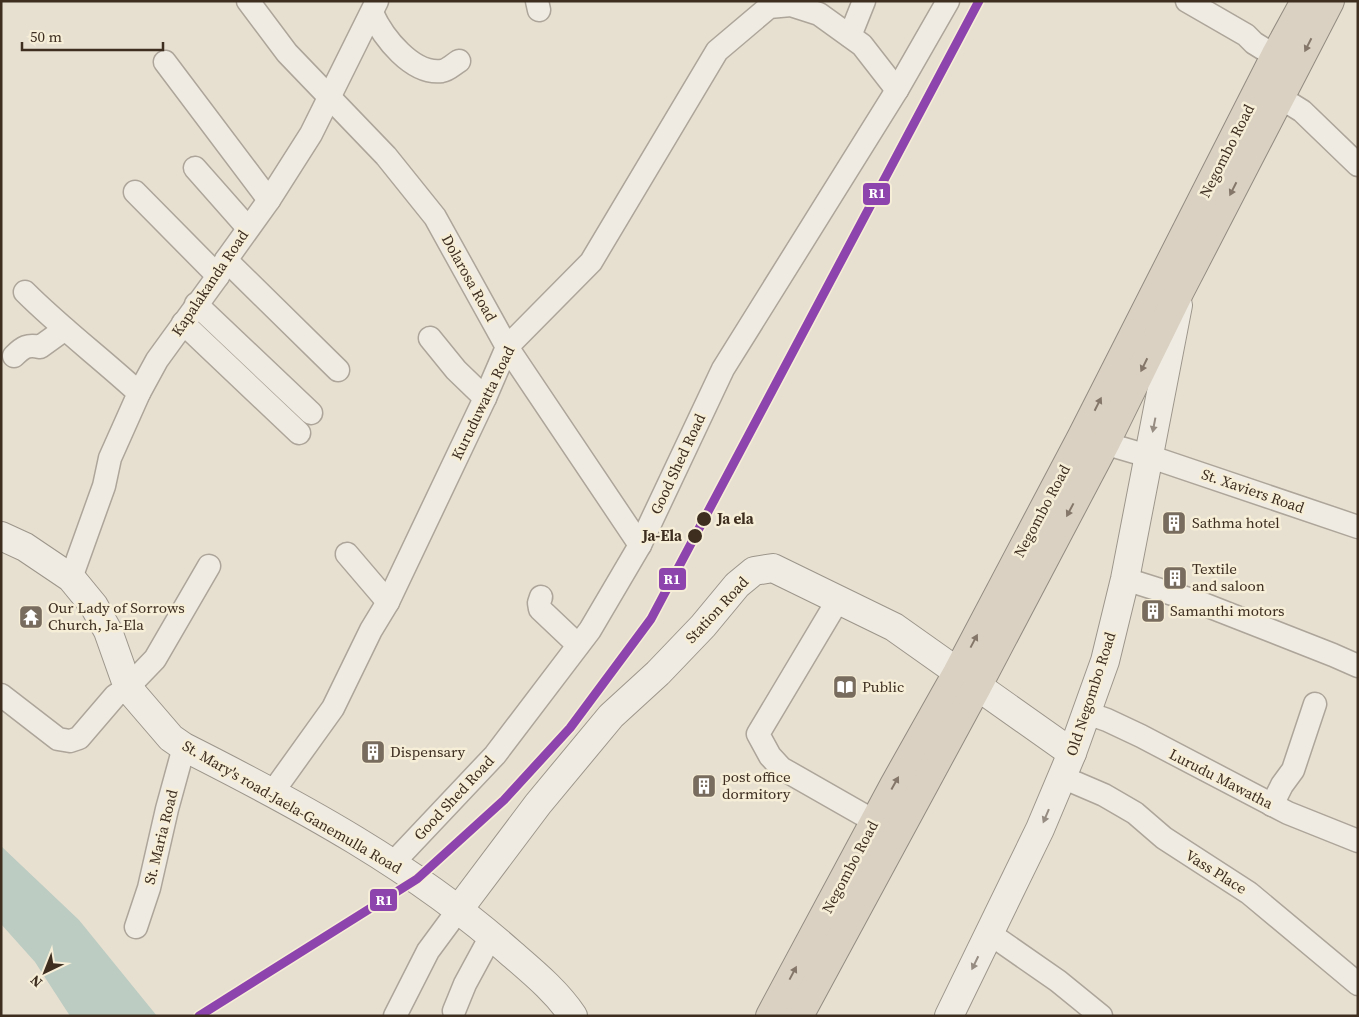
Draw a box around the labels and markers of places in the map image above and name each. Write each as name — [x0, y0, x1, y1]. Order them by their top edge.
place label: Ja ela — [716, 508, 755, 529]
marker: Ja ela — [695, 510, 713, 528]
building icon: Sathma hotel — [1161, 510, 1187, 536]
place label: Sathma hotel — [1192, 512, 1280, 533]
place label: Ja-Ela — [641, 525, 683, 546]
marker: Ja-Ela — [686, 527, 704, 545]
place label: Textile and saloon — [1192, 558, 1265, 596]
building icon: Textile and saloon — [1162, 565, 1188, 591]
place label: Our Lady of Sorrows Church, Ja-Ela — [48, 597, 185, 635]
building icon: Samanthi motors — [1140, 598, 1166, 624]
place label: Samanthi motors — [1170, 600, 1285, 621]
temple icon: Our Lady of Sorrows Church, Ja-Ela — [18, 604, 44, 630]
library icon: Public — [832, 674, 858, 700]
place label: Public — [862, 676, 904, 697]
building icon: Dispensary — [360, 739, 386, 765]
place label: Dispensary — [390, 741, 466, 762]
place label: post office dormitory — [722, 766, 791, 804]
building icon: post office dormitory — [691, 773, 717, 799]

